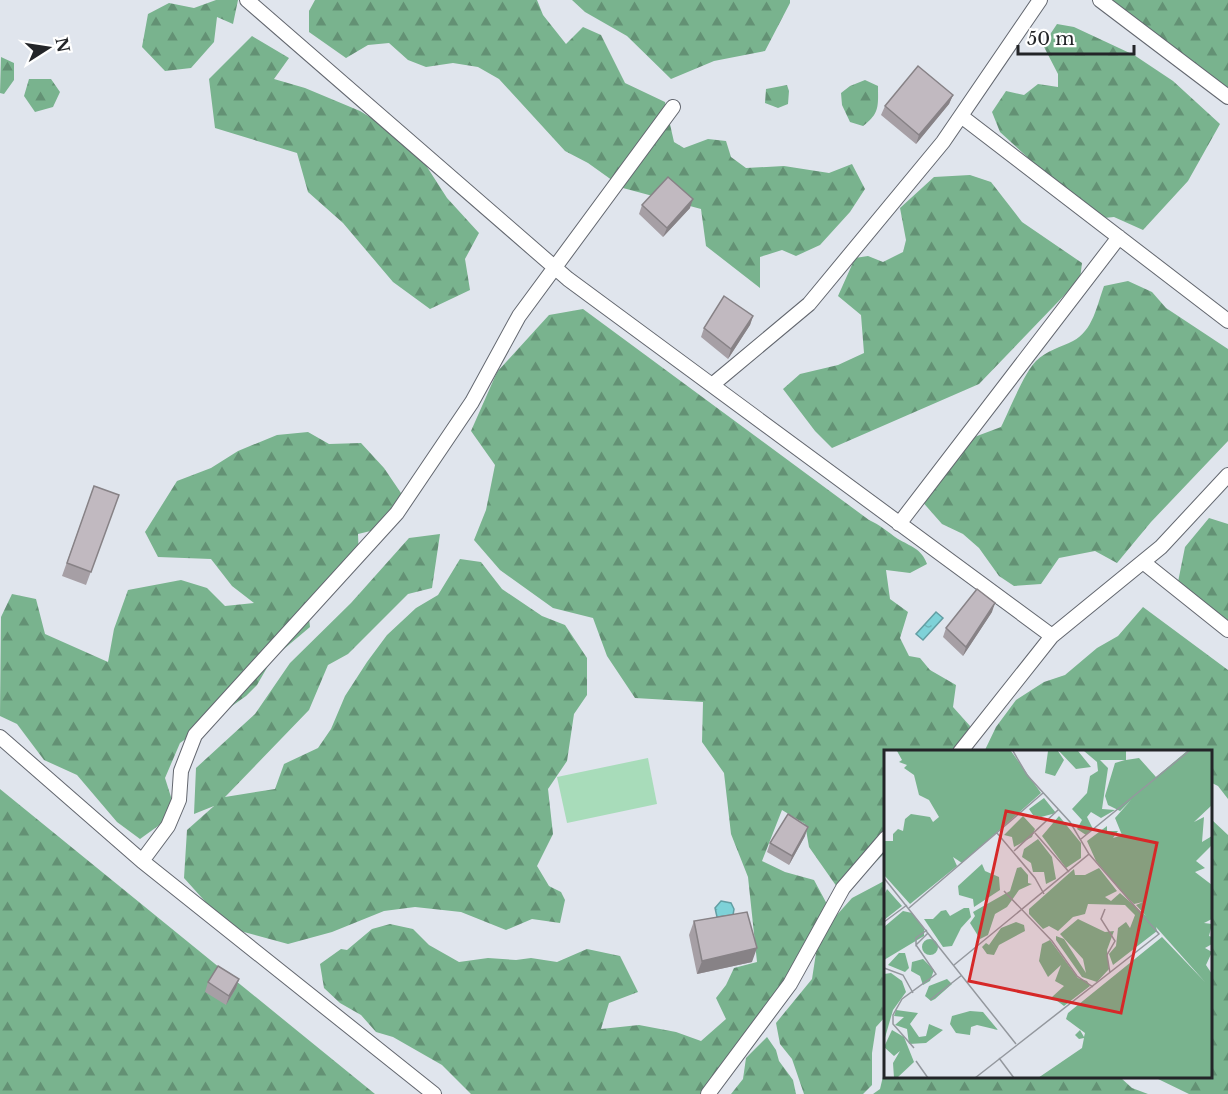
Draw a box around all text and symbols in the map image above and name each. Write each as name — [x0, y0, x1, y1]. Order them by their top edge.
north arrow — [18, 18, 78, 78]
scale bar — [1018, 18, 1134, 56]
text: 50 m — [1027, 28, 1075, 50]
text: N — [51, 35, 74, 54]
inset map — [884, 750, 1213, 1079]

